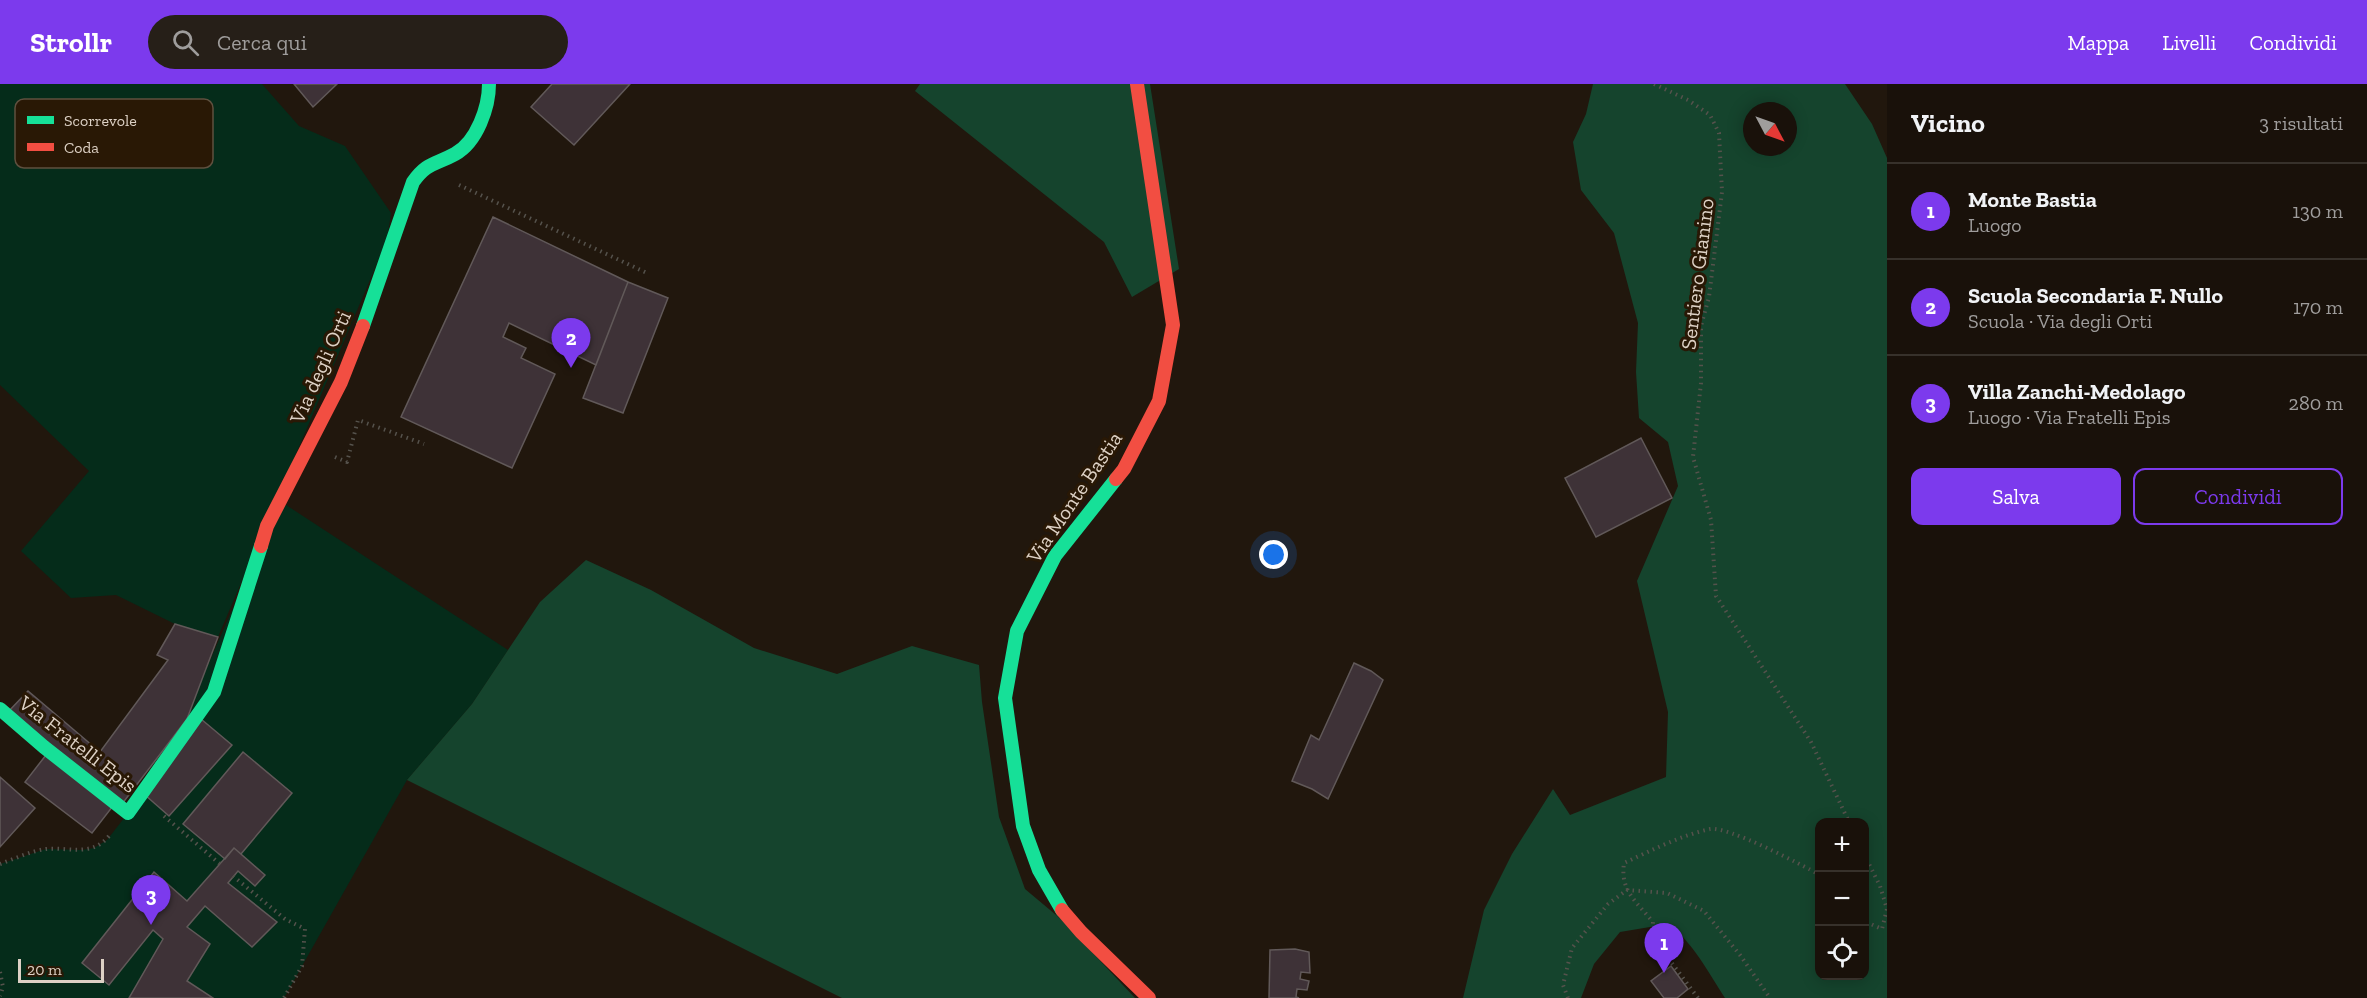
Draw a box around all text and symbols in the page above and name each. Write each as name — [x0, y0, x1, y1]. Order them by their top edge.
search box — [148, 15, 568, 69]
text: Strollr — [30, 26, 112, 59]
icon: search — [169, 26, 202, 59]
text: Cerca qui — [217, 29, 307, 56]
text: Mappa — [2067, 30, 2129, 55]
text: Livelli — [2162, 30, 2217, 55]
text: Condividi — [2250, 30, 2337, 55]
legend — [15, 99, 213, 168]
north arrow — [1743, 102, 1797, 156]
text: Vicino — [1911, 107, 1985, 139]
text: Scorrevole — [64, 111, 137, 130]
text: 3 risultati — [2259, 111, 2343, 135]
text: Coda — [64, 138, 99, 157]
text: Monte Bastia — [1968, 186, 2097, 213]
street label: Sentiero Gianino — [1675, 197, 1719, 351]
text: 1 — [1926, 199, 1935, 223]
text: 130 m — [2292, 199, 2343, 223]
text: Luogo — [1968, 213, 2021, 237]
text: Scuola Secondaria F. Nullo — [1968, 282, 2223, 309]
text: 2 — [1925, 295, 1936, 319]
text: 170 m — [2293, 295, 2343, 319]
street label: Via degli Orti — [284, 307, 356, 428]
text: Scuola · Via degli Orti — [1968, 309, 2152, 333]
pin: 2 — [552, 318, 590, 368]
text: Villa Zanchi-Medolago — [1968, 378, 2186, 405]
text: 3 — [1925, 391, 1936, 415]
text: 280 m — [2289, 391, 2343, 415]
text: Luogo · Via Fratelli Epis — [1968, 405, 2171, 429]
street label: Via Monte Bastia — [1020, 427, 1127, 568]
button: Salva — [1911, 468, 2121, 525]
button: Condividi — [2133, 468, 2343, 525]
your location — [1259, 540, 1288, 569]
street label: Via Fratelli Epis — [13, 689, 142, 798]
map controls — [1815, 818, 1869, 980]
button: + — [1815, 818, 1869, 872]
button: − — [1815, 872, 1869, 926]
pin: 3 — [132, 876, 170, 925]
pin: 1 — [1644, 924, 1684, 973]
button: locate — [1815, 926, 1869, 980]
scale bar — [18, 956, 104, 984]
text: 20 m — [27, 960, 62, 979]

